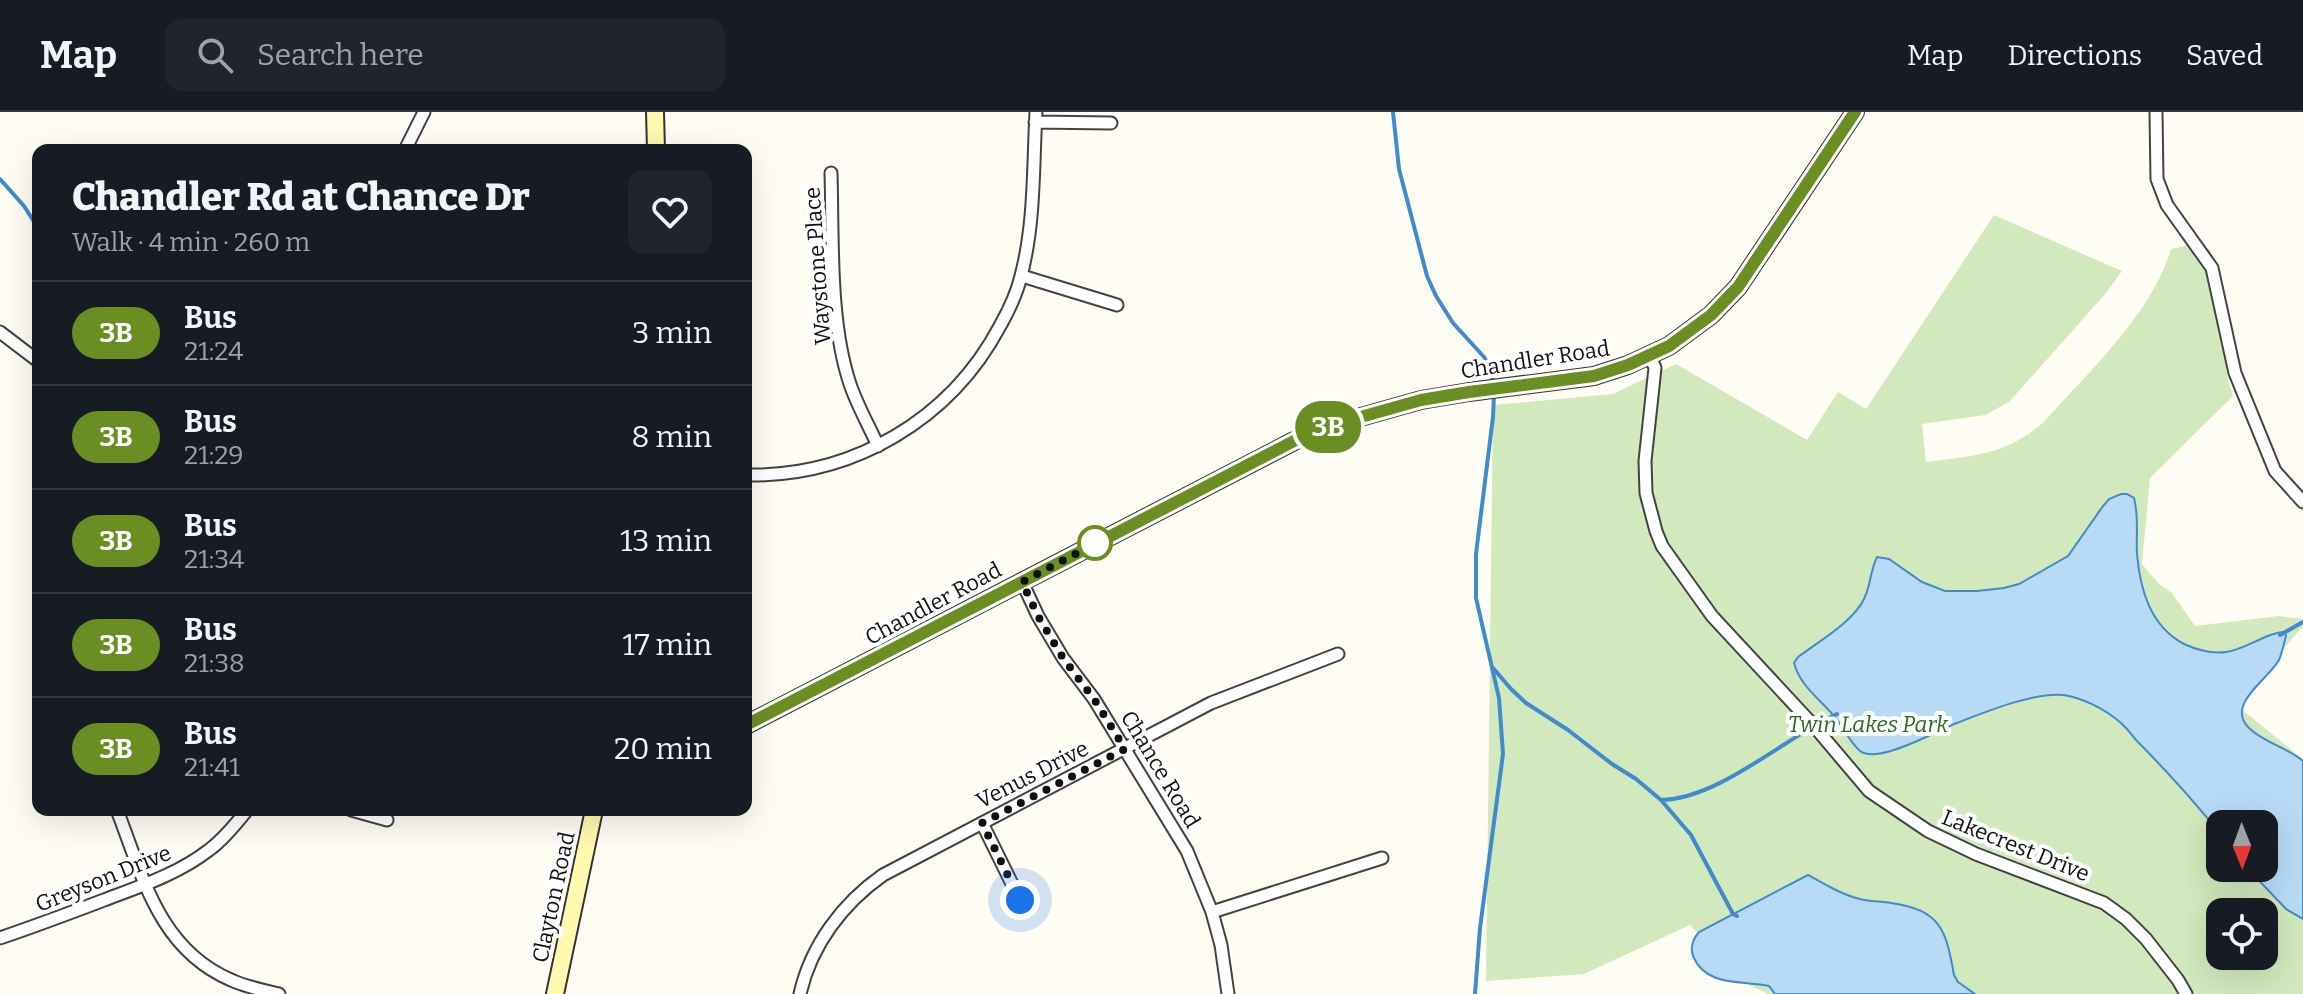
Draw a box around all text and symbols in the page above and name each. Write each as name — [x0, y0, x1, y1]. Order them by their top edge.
search box — [165, 19, 725, 91]
text: Map — [40, 32, 117, 78]
icon: search — [193, 33, 237, 77]
text: Search here — [257, 37, 424, 73]
text: Map — [1907, 39, 1963, 72]
text: Directions — [2007, 39, 2142, 72]
text: Saved — [2186, 39, 2263, 72]
button: heart — [628, 170, 712, 254]
text: Chandler Rd at Chance Dr — [72, 174, 530, 220]
street label: Waystone Place — [799, 186, 836, 346]
text: Walk · 4 min · 260 m — [72, 227, 310, 258]
text: Bus — [184, 300, 237, 336]
text: 3 min — [632, 315, 712, 351]
text: 3B — [99, 316, 133, 349]
street label: Chandler Road — [1459, 334, 1611, 385]
text: 21:24 — [184, 336, 244, 367]
line badge: 3B — [1292, 401, 1364, 453]
text: Bus — [184, 404, 237, 440]
text: 3B — [1311, 410, 1345, 443]
text: 8 min — [631, 419, 712, 455]
text: 3B — [99, 420, 133, 453]
text: 21:29 — [184, 440, 244, 471]
text: Bus — [184, 508, 237, 544]
text: 13 min — [620, 523, 712, 559]
text: 3B — [99, 524, 133, 557]
unlabelled marker — [1078, 526, 1112, 560]
text: 21:34 — [184, 544, 244, 575]
street label: Chandler Road — [860, 556, 1006, 651]
text: Bus — [184, 612, 237, 648]
text: 17 min — [623, 627, 712, 663]
text: 3B — [99, 628, 133, 661]
text: 21:38 — [184, 648, 245, 679]
street label: Chance Road — [1115, 706, 1206, 833]
park label: Twin Lakes Park — [1788, 711, 1949, 738]
text: Bus — [184, 716, 237, 752]
text: 20 min — [614, 731, 712, 767]
text: 3B — [99, 732, 133, 765]
street label: Venus Drive — [972, 735, 1093, 814]
text: 21:41 — [184, 752, 240, 783]
street label: Lakecrest Drive — [1938, 804, 2094, 887]
north arrow — [2206, 810, 2278, 882]
map controls — [2206, 810, 2278, 970]
street label: Clayton Road — [526, 829, 581, 965]
street label: Greyson Drive — [31, 839, 175, 918]
your location — [1000, 880, 1040, 920]
button: locate — [2206, 898, 2278, 970]

